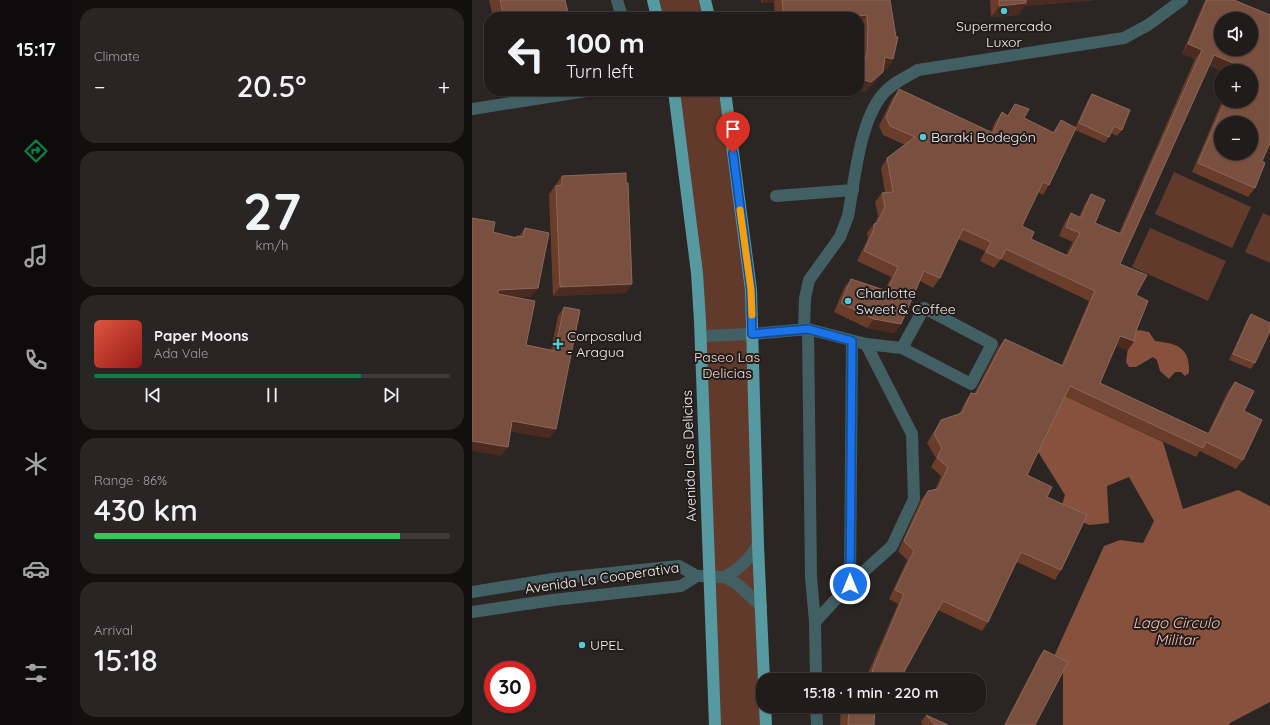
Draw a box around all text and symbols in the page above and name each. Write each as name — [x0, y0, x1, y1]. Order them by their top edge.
marker: Supermercado Luxor — [999, 6, 1009, 16]
map controls — [1214, 12, 1258, 160]
button: sound — [1214, 12, 1258, 56]
place label: Supermercado Luxor — [956, 17, 1052, 51]
text: 100 m — [566, 25, 645, 60]
icon: left — [500, 28, 552, 80]
text: 15:17 — [16, 38, 56, 61]
text: Climate — [94, 48, 140, 64]
text: Turn left — [566, 60, 634, 83]
button: + — [1214, 64, 1258, 108]
text: 20.5° — [236, 67, 307, 105]
text: − — [94, 73, 105, 101]
text: + — [438, 73, 450, 101]
pin — [716, 112, 750, 153]
button: − — [1214, 116, 1258, 160]
icon: arrive — [722, 118, 744, 140]
place label: Baraki Bodegón — [931, 128, 1036, 146]
marker: Baraki Bodegón — [918, 132, 928, 142]
icon: directions — [22, 137, 50, 165]
text: 27 — [243, 178, 301, 243]
text: km/h — [256, 237, 288, 253]
icon: music — [22, 242, 50, 270]
place label: Charlotte Sweet & Coffee — [856, 284, 956, 318]
marker: Charlotte Sweet & Coffee — [843, 296, 853, 306]
text: Paper Moons — [154, 326, 249, 345]
place label: Corposalud - Aragua — [567, 327, 642, 361]
marker: Corposalud - Aragua — [552, 338, 564, 350]
text: Ada Vale — [154, 345, 208, 361]
icon: phone — [22, 346, 50, 374]
park label: Paseo Las Delicias — [694, 348, 760, 382]
icon: previous — [142, 384, 164, 406]
icon: pause — [261, 384, 283, 406]
icon: next — [380, 384, 402, 406]
street label: Avenida Las Delicias — [678, 390, 700, 522]
icon: climate — [22, 450, 50, 478]
text: Range · 86% — [94, 472, 167, 488]
text: 430 km — [94, 491, 198, 529]
icon: car — [22, 555, 50, 583]
street label: Avenida La Cooperativa — [524, 558, 680, 598]
position arrow — [829, 563, 871, 605]
water label: Lago Circulo Militar — [1133, 613, 1220, 649]
text: Arrival — [94, 622, 133, 638]
place label: UPEL — [590, 636, 624, 654]
marker: UPEL — [577, 640, 587, 650]
text: 15:18 — [94, 641, 158, 679]
icon: filters — [22, 659, 50, 687]
speed limit sign: 30 — [484, 661, 536, 713]
text: 15:18 · 1 min · 220 m — [804, 683, 938, 702]

